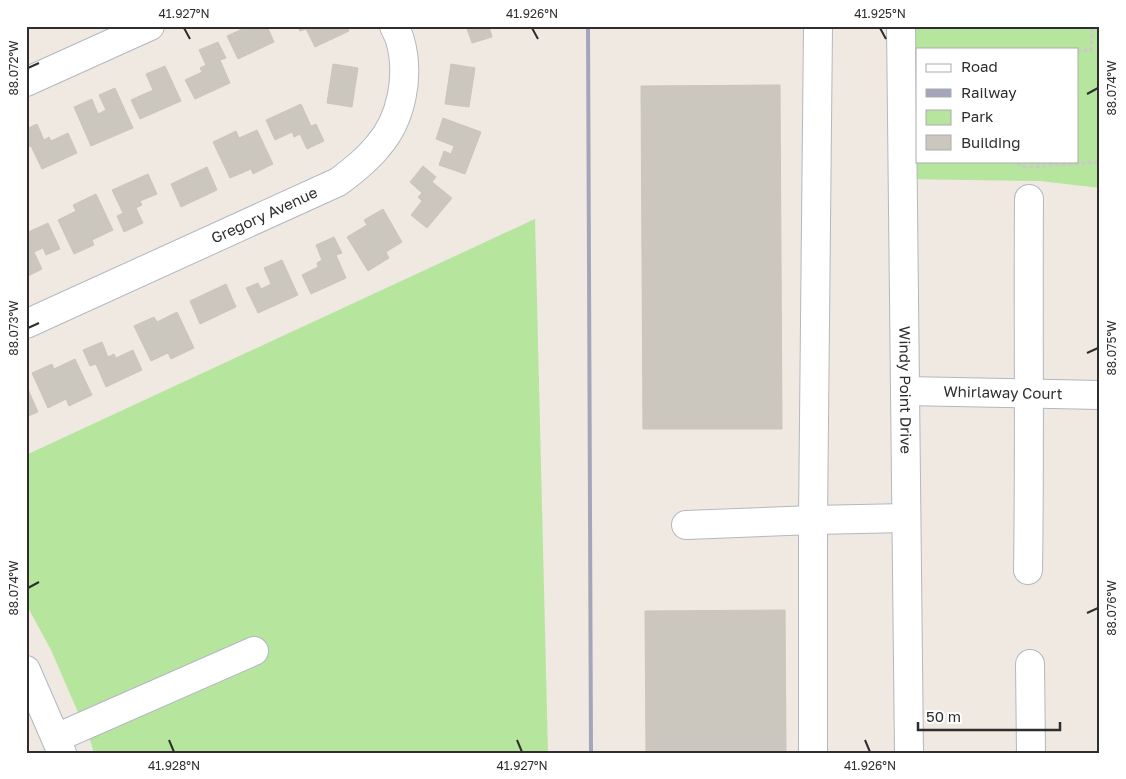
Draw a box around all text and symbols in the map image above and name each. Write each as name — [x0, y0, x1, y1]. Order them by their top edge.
text: 41.927°N — [158, 6, 210, 21]
text: 41.926°N — [506, 6, 558, 21]
text: 41.925°N — [854, 6, 906, 21]
text: 88.072°W — [6, 40, 21, 96]
legend — [916, 48, 1078, 162]
text: Road — [961, 57, 998, 75]
text: 88.074°W — [1104, 60, 1119, 115]
text: Railway — [961, 83, 1017, 101]
text: Park — [961, 107, 994, 125]
text: Building — [961, 133, 1021, 151]
street label: Gregory Avenue — [208, 182, 320, 247]
text: 88.073°W — [6, 300, 21, 356]
text: 88.075°W — [1104, 320, 1119, 376]
street label: Windy Point Drive — [896, 326, 916, 454]
street label: Whirlaway Court — [943, 382, 1063, 402]
text: 88.074°W — [6, 560, 21, 615]
text: 88.076°W — [1104, 580, 1119, 636]
scale bar — [918, 699, 1061, 731]
text: 50 m — [926, 707, 961, 725]
text: 41.928°N — [148, 758, 200, 773]
text: 41.927°N — [496, 758, 548, 773]
text: 41.926°N — [844, 758, 896, 773]

